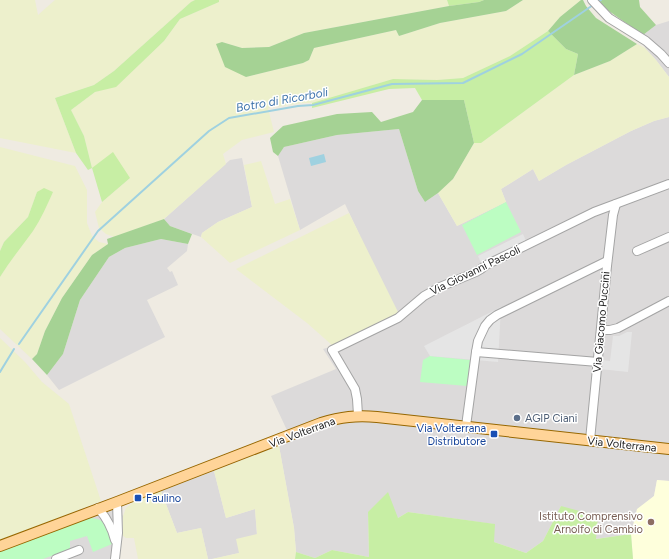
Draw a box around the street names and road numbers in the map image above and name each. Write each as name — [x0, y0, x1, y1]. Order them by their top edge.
street label: Via Giovanni Pascoli — [428, 243, 522, 298]
street label: Via Giacomo Puccini — [591, 271, 612, 373]
street label: Via Volterrana — [267, 414, 337, 450]
street label: Via Volterrana — [587, 434, 657, 455]

